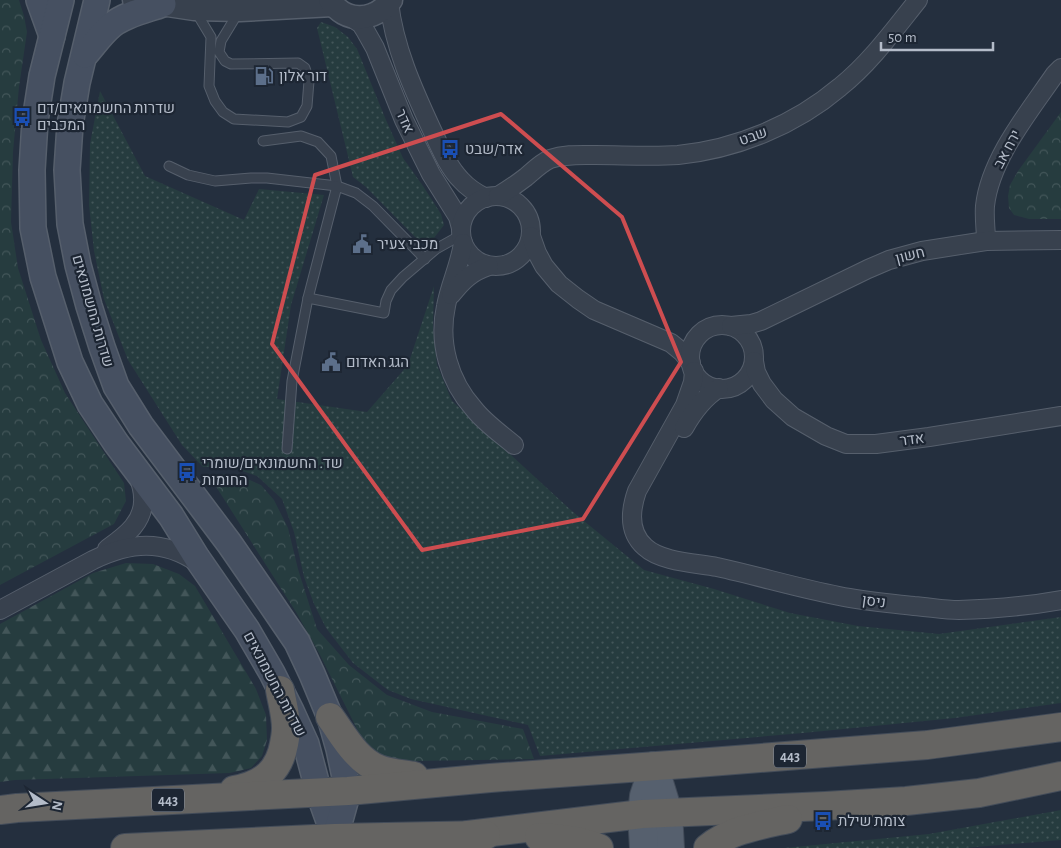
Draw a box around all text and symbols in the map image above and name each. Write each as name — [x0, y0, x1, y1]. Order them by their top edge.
scale bar — [881, 20, 994, 52]
text: 50 m — [888, 30, 917, 45]
fuel station icon: דור אלון — [253, 65, 275, 87]
place label: דור אלון — [279, 69, 327, 84]
place label: שדרות החשמונאים/דם המכבים — [37, 101, 175, 133]
bus stop icon: שדרות החשמונאים/דם המכבים — [11, 106, 33, 128]
street label: אדר — [393, 107, 416, 136]
street label: שבט — [737, 125, 769, 148]
street label: ירח אב — [991, 128, 1024, 171]
bus stop icon: אדר/שבט — [439, 138, 461, 160]
place label: אדר/שבט — [465, 142, 523, 157]
public building icon: מכבי צעיר — [351, 233, 373, 255]
place label: מכבי צעיר — [377, 237, 438, 252]
street label: חשון — [894, 245, 926, 266]
street label: שדרות החשמונאים — [69, 253, 116, 369]
public building icon: הגג האדום — [320, 351, 342, 373]
place label: הגג האדום — [346, 355, 409, 370]
street label: אדר — [899, 431, 925, 448]
place label: שד. החשמונאים/שומרי החומות — [202, 456, 343, 488]
bus stop icon: שד. החשמונאים/שומרי החומות — [176, 461, 198, 483]
street label: ניסן — [861, 592, 887, 611]
street label: שדרות החשמונאים — [241, 629, 308, 739]
road number: 443 — [774, 744, 806, 768]
north arrow — [20, 778, 70, 828]
road number: 443 — [152, 788, 184, 812]
text: N — [49, 799, 65, 812]
bus stop icon: צומת שילת — [812, 810, 834, 832]
place label: צומת שילת — [838, 814, 906, 829]

